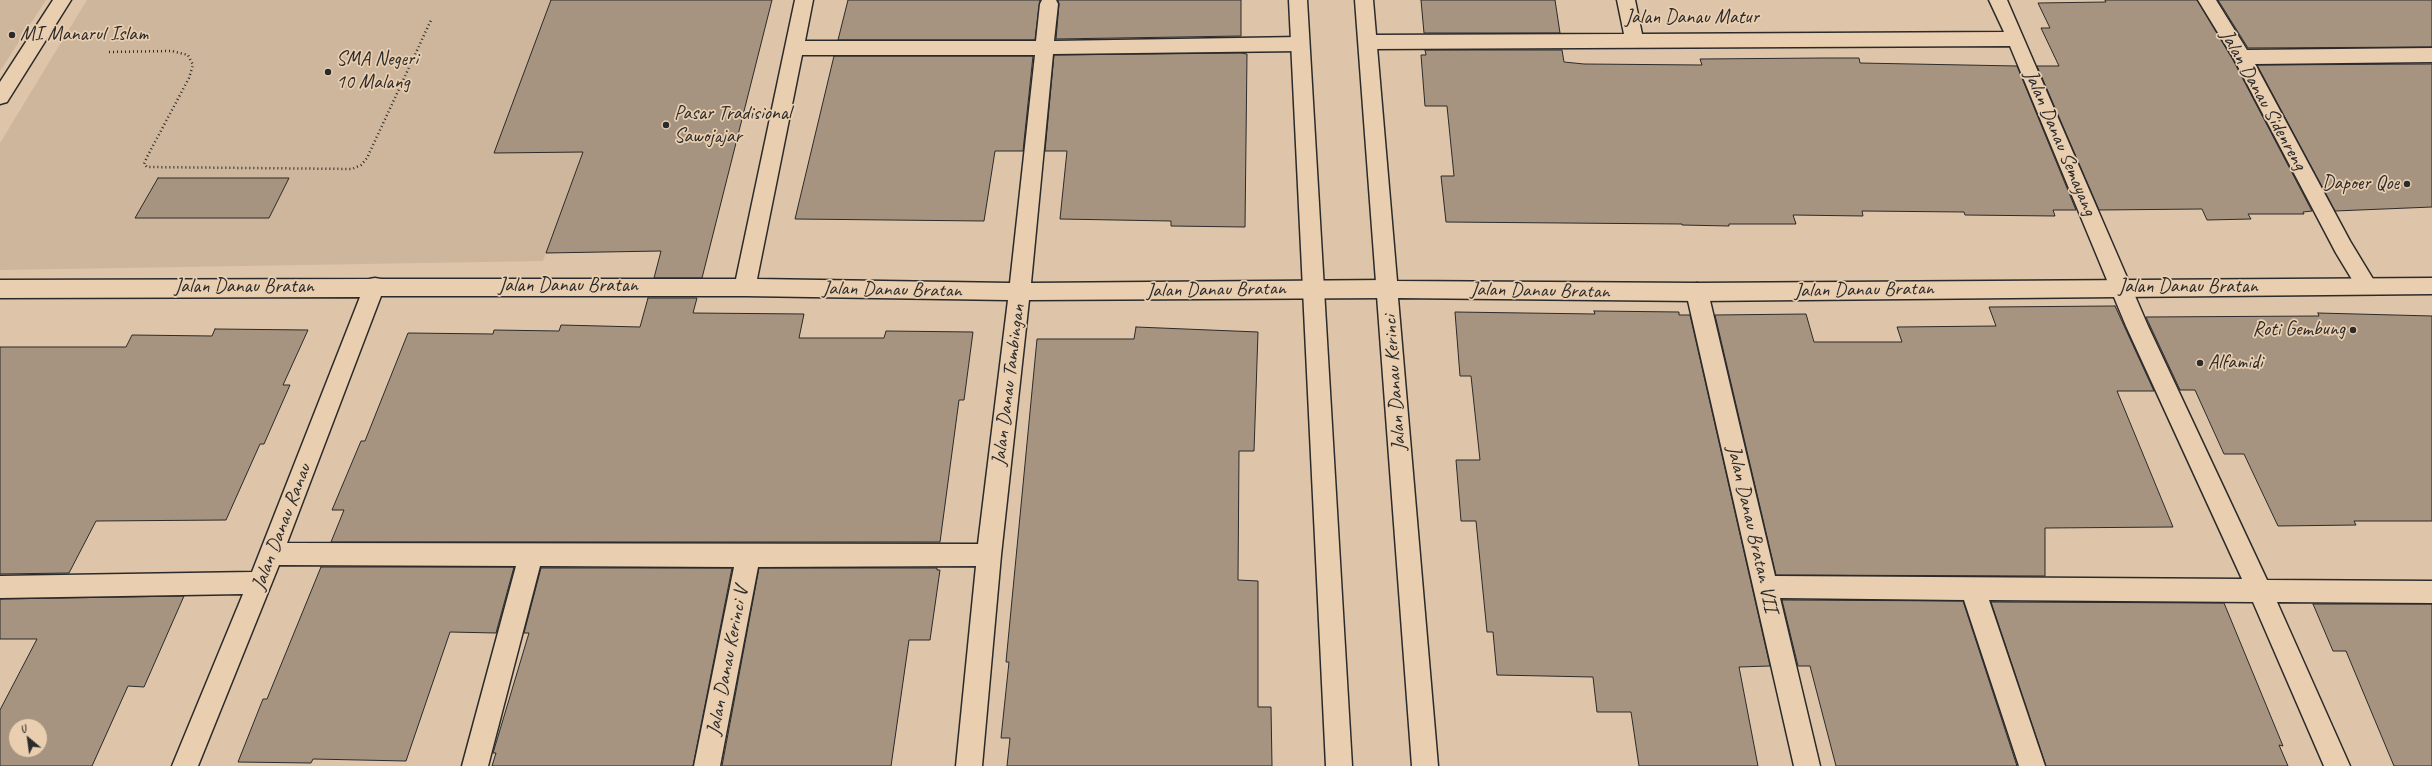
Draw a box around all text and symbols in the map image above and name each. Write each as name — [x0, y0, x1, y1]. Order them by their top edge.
street label: Jalan Danau Matur — [1625, 6, 1759, 30]
place label: MI Manarul Islam — [20, 23, 148, 47]
street label: Jalan Danau Sidenreng — [2215, 26, 2311, 174]
marker: MI Manarul Islam — [7, 30, 17, 40]
place label: SMA Negeri 10 Malang — [336, 48, 418, 95]
marker: SMA Negeri 10 Malang — [323, 67, 333, 77]
street label: Jalan Danau Semayang — [2019, 67, 2101, 219]
place label: Pasar Tradisional Sawojajar — [674, 102, 791, 149]
marker: Pasar Tradisional Sawojajar — [661, 120, 671, 130]
place label: Dapoer Qoe — [2322, 172, 2399, 196]
marker: Dapoer Qoe — [2402, 179, 2412, 189]
street label: Jalan Danau Bratan — [498, 274, 638, 298]
street label: Jalan Danau Bratan — [174, 275, 314, 299]
street label: Jalan Danau Bratan — [2118, 275, 2258, 299]
street label: Jalan Danau Bratan — [822, 277, 962, 303]
street label: Jalan Danau Bratan — [1146, 277, 1286, 303]
street label: Jalan Danau Bratan — [1794, 277, 1934, 303]
street label: Jalan Danau Bratan — [1470, 278, 1610, 304]
street label: Jalan Danau Tambingan — [987, 303, 1031, 467]
street label: Jalan Danau Kerinci — [1378, 314, 1412, 452]
place label: Roti Gembung — [2253, 318, 2345, 342]
marker: Roti Gembung — [2348, 325, 2358, 335]
place label: Alfamidi — [2208, 351, 2263, 375]
marker: Alfamidi — [2195, 358, 2205, 368]
street label: Jalan Danau Bratan VII — [1721, 443, 1783, 615]
street label: Jalan Danau Ranau — [247, 461, 317, 593]
street label: Jalan Danau Kerinci V — [702, 585, 754, 737]
north arrow — [8, 718, 48, 758]
text: U — [17, 721, 28, 736]

